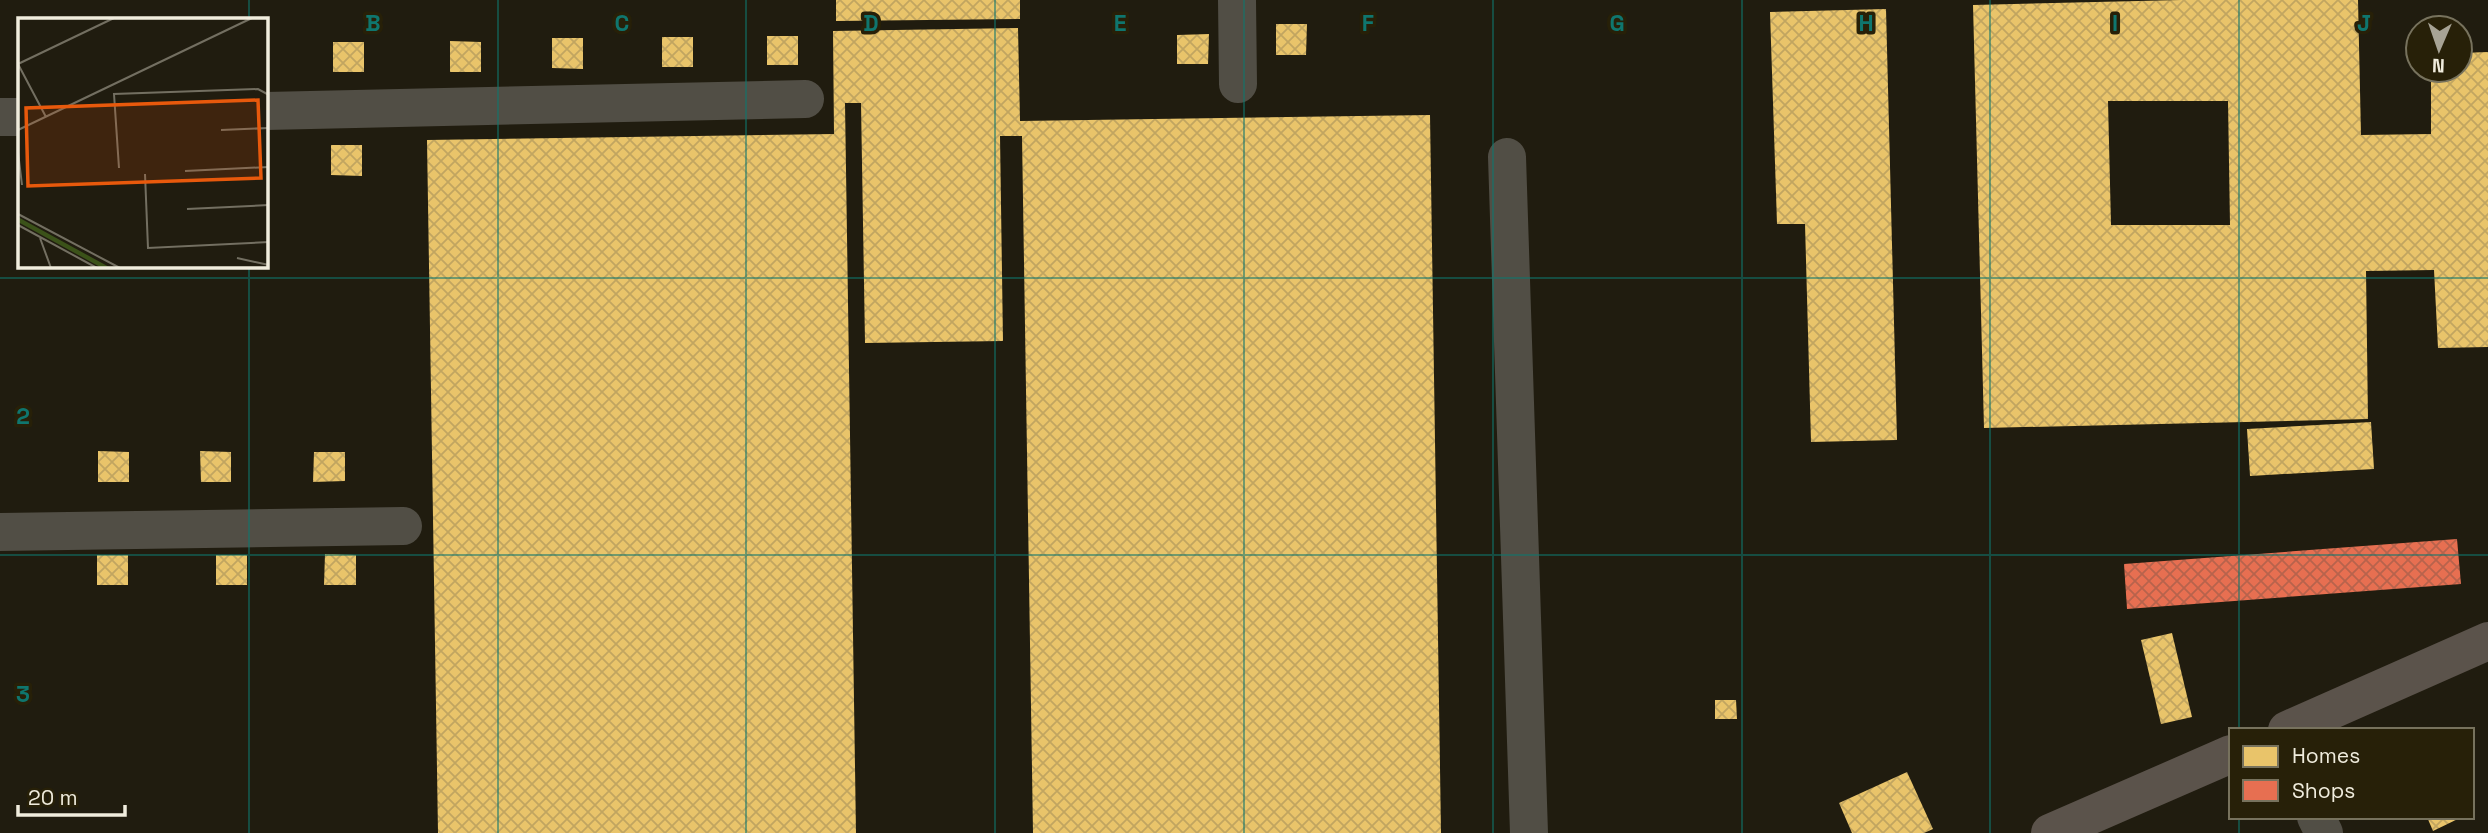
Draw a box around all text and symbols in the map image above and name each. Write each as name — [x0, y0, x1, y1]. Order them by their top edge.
text: B — [365, 8, 381, 38]
text: C — [615, 8, 629, 38]
text: D — [863, 8, 879, 38]
text: E — [1114, 8, 1126, 38]
text: F — [1362, 8, 1374, 38]
text: G — [1609, 8, 1625, 38]
text: H — [1858, 8, 1874, 38]
text: I — [2112, 8, 2118, 38]
text: J — [2357, 8, 2371, 38]
north arrow — [2404, 14, 2474, 84]
inset map — [18, 18, 268, 268]
text: N — [2432, 53, 2445, 78]
text: 2 — [16, 401, 30, 431]
text: 3 — [16, 679, 30, 709]
legend — [2229, 728, 2474, 819]
text: Homes — [2292, 742, 2360, 769]
scale bar — [18, 774, 124, 818]
text: Shops — [2292, 777, 2355, 804]
text: 20 m — [28, 784, 78, 811]

